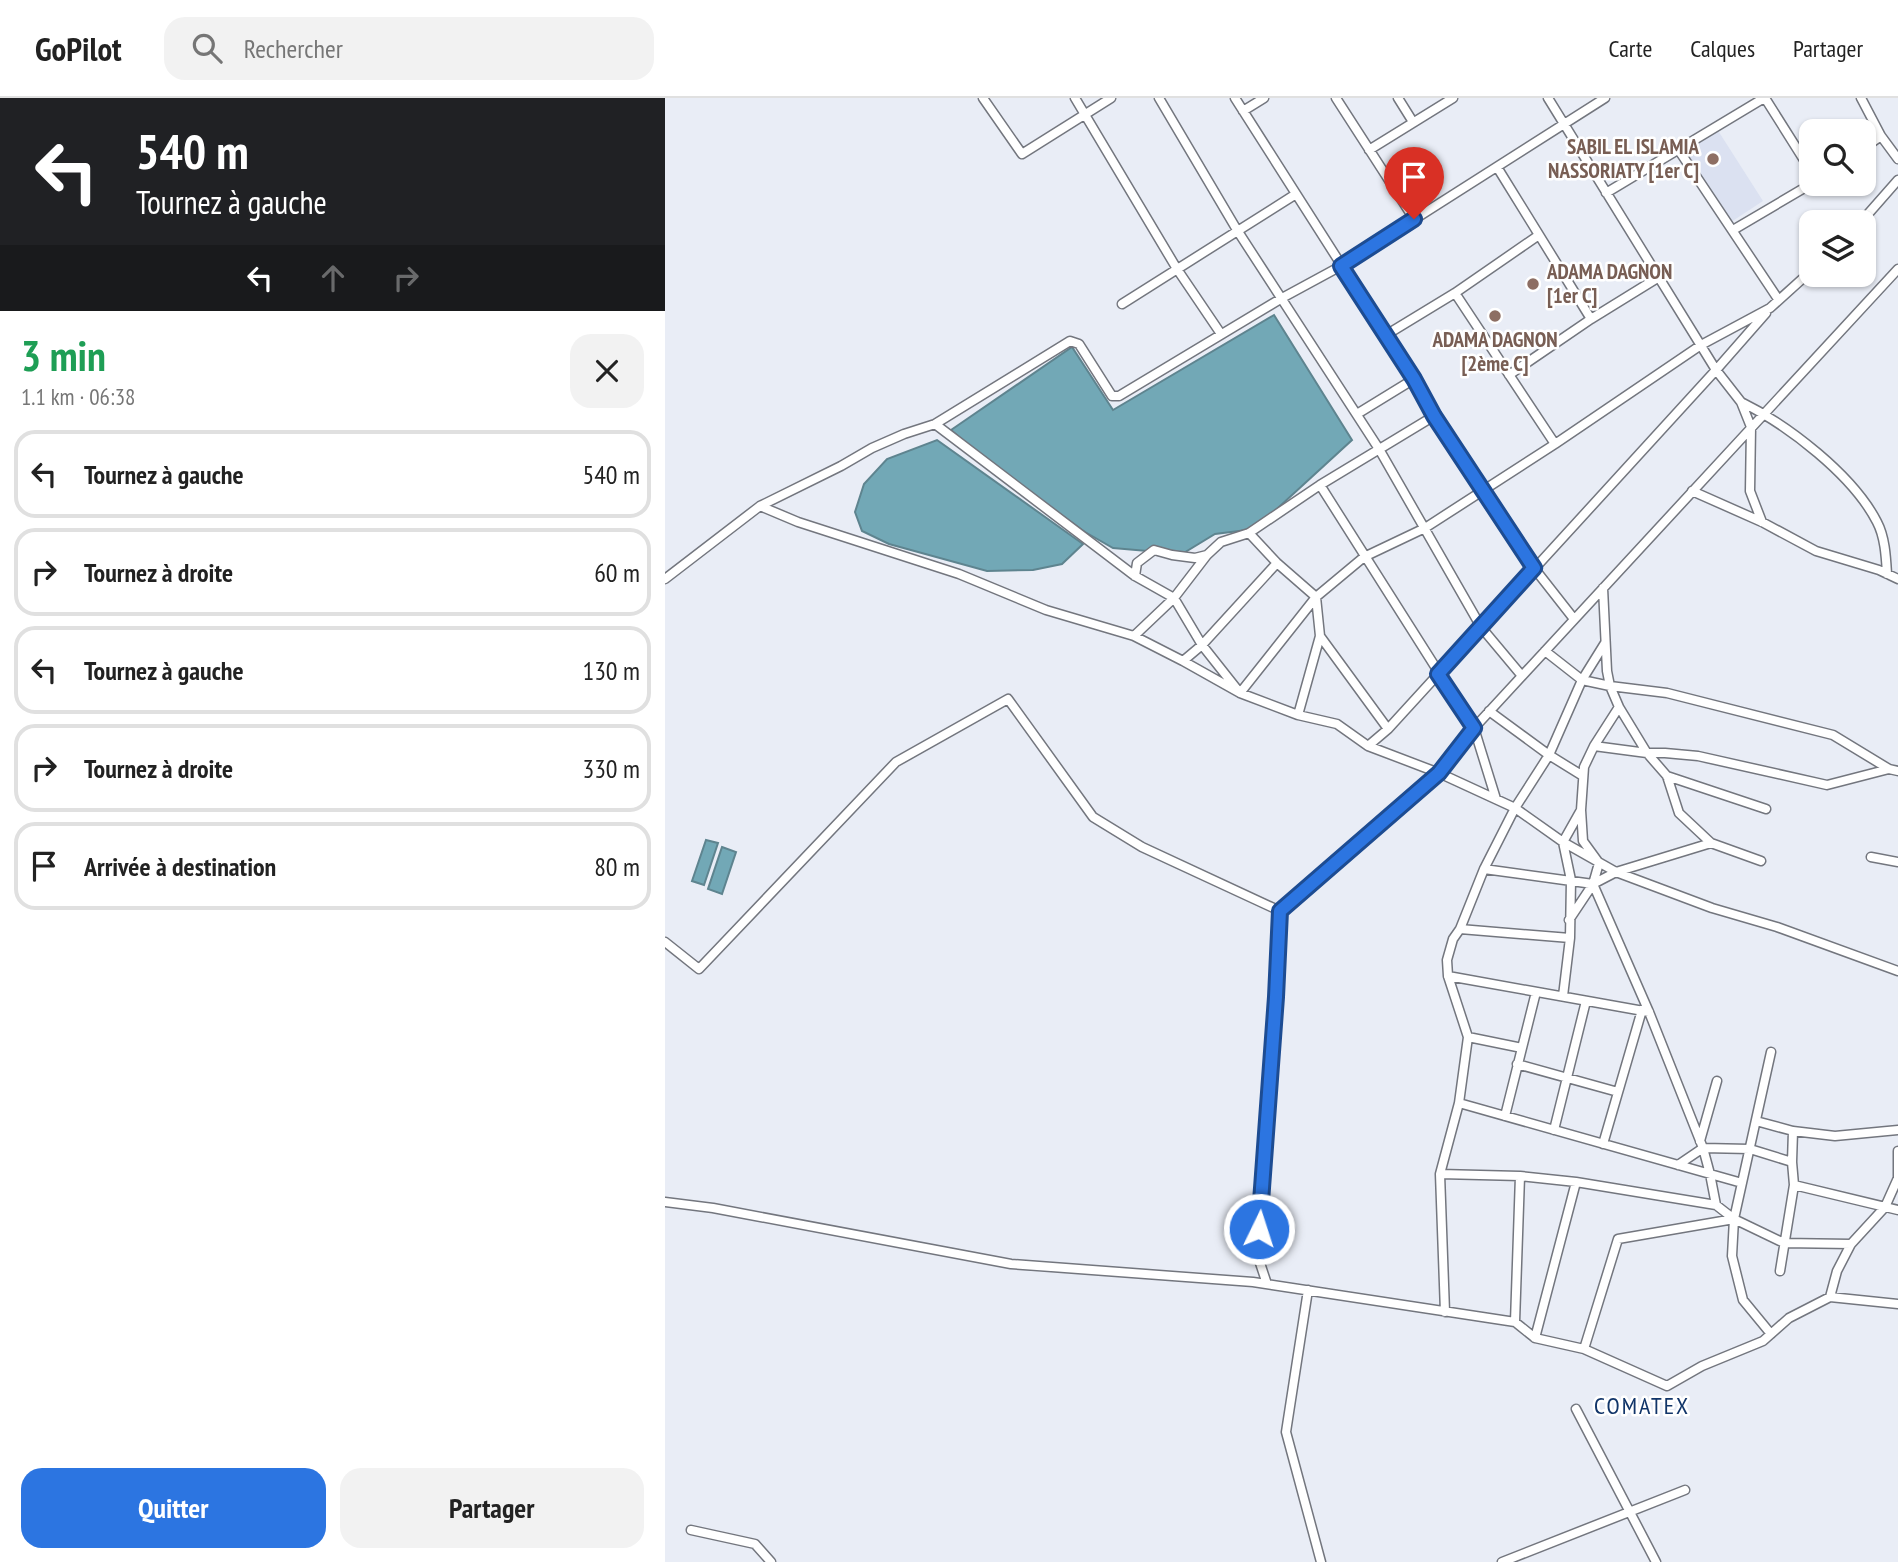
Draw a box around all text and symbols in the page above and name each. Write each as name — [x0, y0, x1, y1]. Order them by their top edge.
search box — [164, 17, 654, 80]
text: GoPilot — [35, 27, 122, 70]
icon: search — [188, 29, 226, 67]
text: Rechercher — [244, 32, 343, 65]
text: Carte — [1609, 33, 1652, 64]
text: Calques — [1690, 33, 1755, 64]
text: Partager — [1793, 33, 1863, 64]
text: 540 m — [136, 119, 249, 183]
map controls — [1799, 119, 1876, 287]
button: search — [1799, 119, 1876, 196]
icon: left — [21, 126, 112, 217]
place label: SABIL EL ISLAMIA NASSORIATY [1er C] — [1548, 133, 1699, 184]
pin — [1384, 147, 1444, 219]
marker: SABIL EL ISLAMIA NASSORIATY [1er C] — [1705, 151, 1721, 167]
icon: arrive — [1395, 158, 1433, 196]
text: Tournez à gauche — [136, 181, 327, 223]
button: layers — [1799, 210, 1876, 287]
place label: ADAMA DAGNON [1er C] — [1546, 258, 1672, 309]
icon: left — [241, 259, 279, 297]
icon: ahead — [314, 259, 352, 297]
icon: right — [387, 259, 425, 297]
marker: ADAMA DAGNON [1er C] — [1525, 276, 1541, 292]
marker: ADAMA DAGNON [2ème C] — [1487, 308, 1503, 324]
place label: ADAMA DAGNON [2ème C] — [1431, 326, 1558, 377]
text: 3 min — [21, 328, 106, 383]
button: close — [570, 334, 644, 408]
text: 1.1 km · 06:38 — [21, 382, 135, 411]
icon: left — [25, 455, 63, 493]
text: Tournez à gauche — [84, 458, 244, 491]
text: 540 m — [582, 458, 640, 491]
icon: right — [25, 553, 63, 591]
text: Tournez à droite — [84, 556, 233, 589]
text: 60 m — [594, 556, 640, 589]
icon: left — [25, 651, 63, 689]
text: Tournez à gauche — [84, 654, 244, 687]
text: 130 m — [582, 654, 640, 687]
icon: right — [25, 749, 63, 787]
text: Tournez à droite — [84, 752, 233, 785]
text: 330 m — [582, 752, 640, 785]
icon: arrive — [25, 847, 63, 885]
text: Arrivée à destination — [84, 850, 276, 883]
text: 80 m — [594, 850, 640, 883]
position arrow — [1222, 1192, 1296, 1266]
district label: COMATEX — [1594, 1390, 1690, 1421]
button: Quitter — [21, 1468, 326, 1548]
button: Partager — [340, 1468, 644, 1548]

